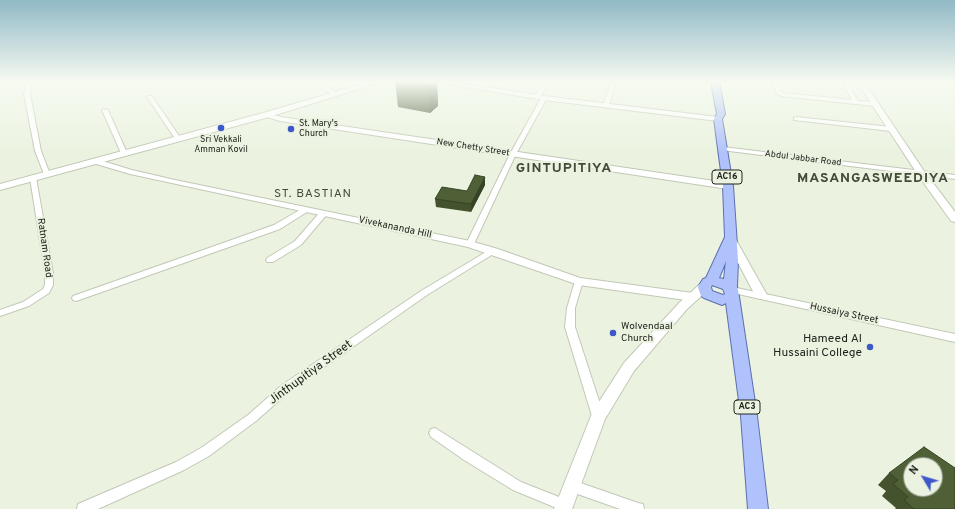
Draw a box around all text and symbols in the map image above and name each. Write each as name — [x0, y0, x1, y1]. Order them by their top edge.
place label: St. Mary's Church — [299, 119, 338, 140]
marker: Sri Vekkali Amman Kovil — [216, 123, 226, 133]
marker: St. Mary's Church — [286, 124, 296, 134]
place label: Sri Vekkali Amman Kovil — [194, 135, 248, 156]
street label: New Chetty Street — [436, 137, 510, 159]
street label: Abdul Jabbar Road — [764, 149, 842, 169]
district label: GINTUPITIYA — [516, 161, 612, 177]
road number: AC16 — [712, 170, 742, 184]
district label: MASANGASWEEDIYA — [797, 171, 949, 187]
district label: ST. BASTIAN — [274, 188, 352, 202]
street label: Vivekananda Hill — [357, 214, 433, 242]
street label: Ratnam Road — [34, 217, 54, 279]
street label: Hussaiya Street — [809, 301, 879, 327]
place label: Wolvendaal Church — [621, 321, 673, 344]
marker: Wolvendaal Church — [608, 328, 618, 338]
place label: Hameed Al Hussaini College — [773, 333, 862, 361]
street label: Jinthupitiya Street — [267, 338, 355, 408]
marker: Hameed Al Hussaini College — [865, 342, 875, 352]
road number: AC3 — [734, 400, 760, 414]
north arrow — [903, 457, 943, 497]
text: N — [906, 463, 922, 478]

